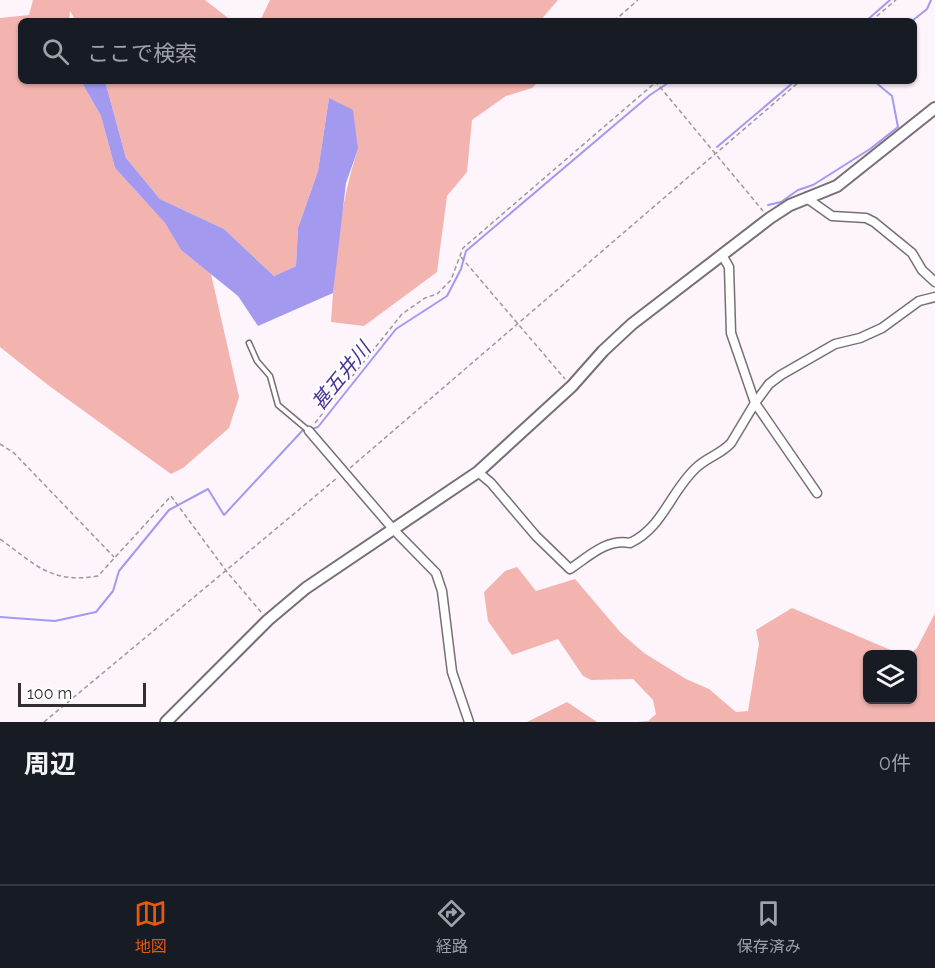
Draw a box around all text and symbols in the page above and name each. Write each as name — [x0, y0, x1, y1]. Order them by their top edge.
search box — [18, 18, 917, 84]
icon: search — [39, 35, 72, 68]
text: ここで検索 — [87, 40, 197, 66]
water label: 甚五井川 — [307, 336, 377, 415]
map controls — [863, 650, 917, 704]
button: layers — [863, 650, 917, 704]
scale bar — [18, 680, 146, 708]
text: 100 m — [27, 684, 72, 703]
text: 周辺 — [24, 749, 76, 779]
text: 0件 — [879, 751, 911, 775]
tab: 地図 — [134, 897, 167, 957]
tab: 経路 — [435, 897, 468, 957]
tab: 保存済み — [737, 897, 801, 957]

